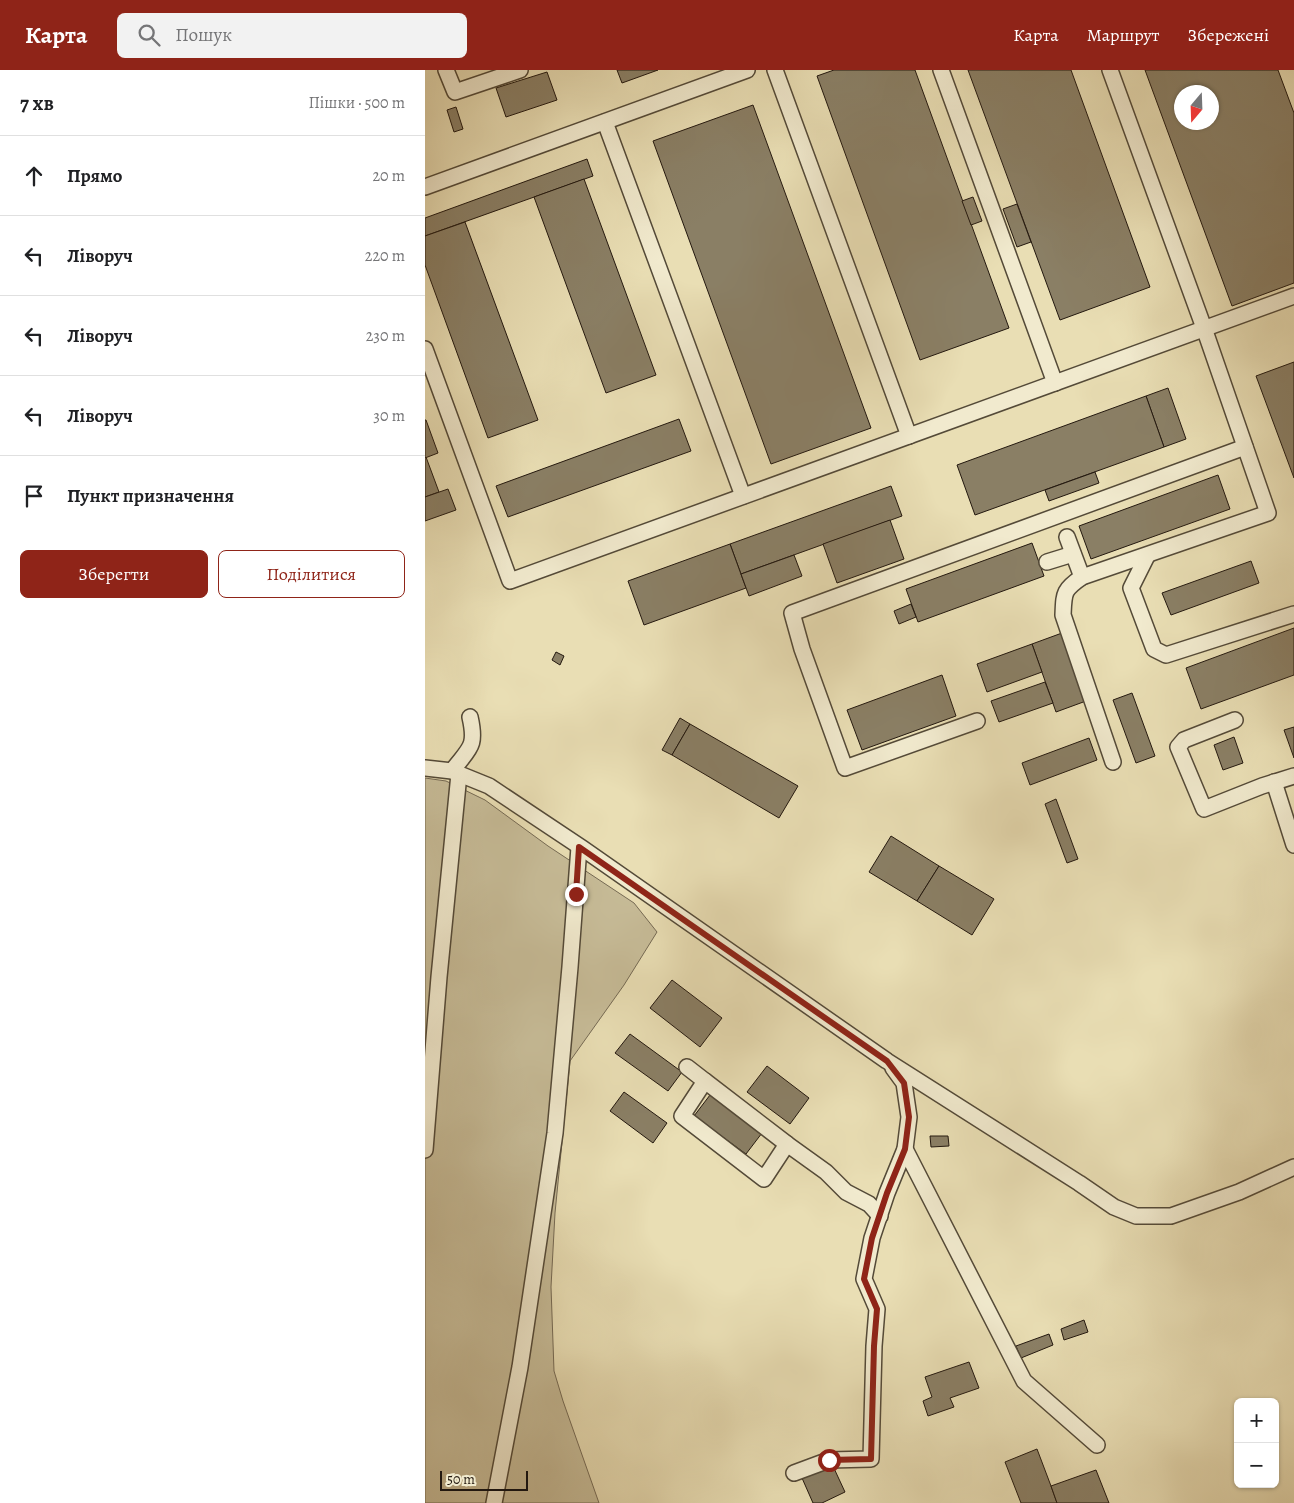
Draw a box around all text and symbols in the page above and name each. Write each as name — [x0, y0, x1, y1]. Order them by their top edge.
search box — [117, 13, 467, 58]
text: Карта — [25, 19, 87, 51]
icon: search — [135, 21, 163, 49]
text: Пошук — [175, 22, 232, 48]
text: Карта — [1013, 23, 1059, 47]
text: Маршрут — [1087, 23, 1160, 47]
text: Збережені — [1188, 23, 1269, 47]
north arrow — [1174, 85, 1219, 130]
text: 7 хв — [20, 89, 54, 117]
text: Пішки · 500 m — [309, 92, 405, 114]
icon: ahead — [20, 162, 48, 190]
text: Прямо — [67, 163, 122, 189]
text: 20 m — [372, 165, 405, 187]
icon: left — [20, 242, 48, 270]
text: Ліворуч — [67, 243, 133, 269]
text: 220 m — [365, 245, 405, 267]
icon: left — [20, 322, 48, 350]
text: Ліворуч — [67, 323, 133, 349]
text: 230 m — [366, 325, 405, 347]
icon: left — [20, 402, 48, 430]
text: Ліворуч — [67, 403, 133, 429]
text: 30 m — [373, 405, 405, 427]
icon: arrive — [20, 482, 48, 510]
text: Пункт призначення — [67, 483, 234, 509]
button: Зберегти — [20, 550, 208, 598]
button: Поділитися — [218, 550, 405, 598]
route end — [565, 883, 588, 906]
map controls — [1234, 1398, 1279, 1488]
button: + — [1234, 1398, 1279, 1443]
button: − — [1234, 1443, 1279, 1488]
route start — [818, 1449, 841, 1472]
scale bar — [440, 1468, 527, 1491]
text: 50 m — [447, 1470, 475, 1489]

